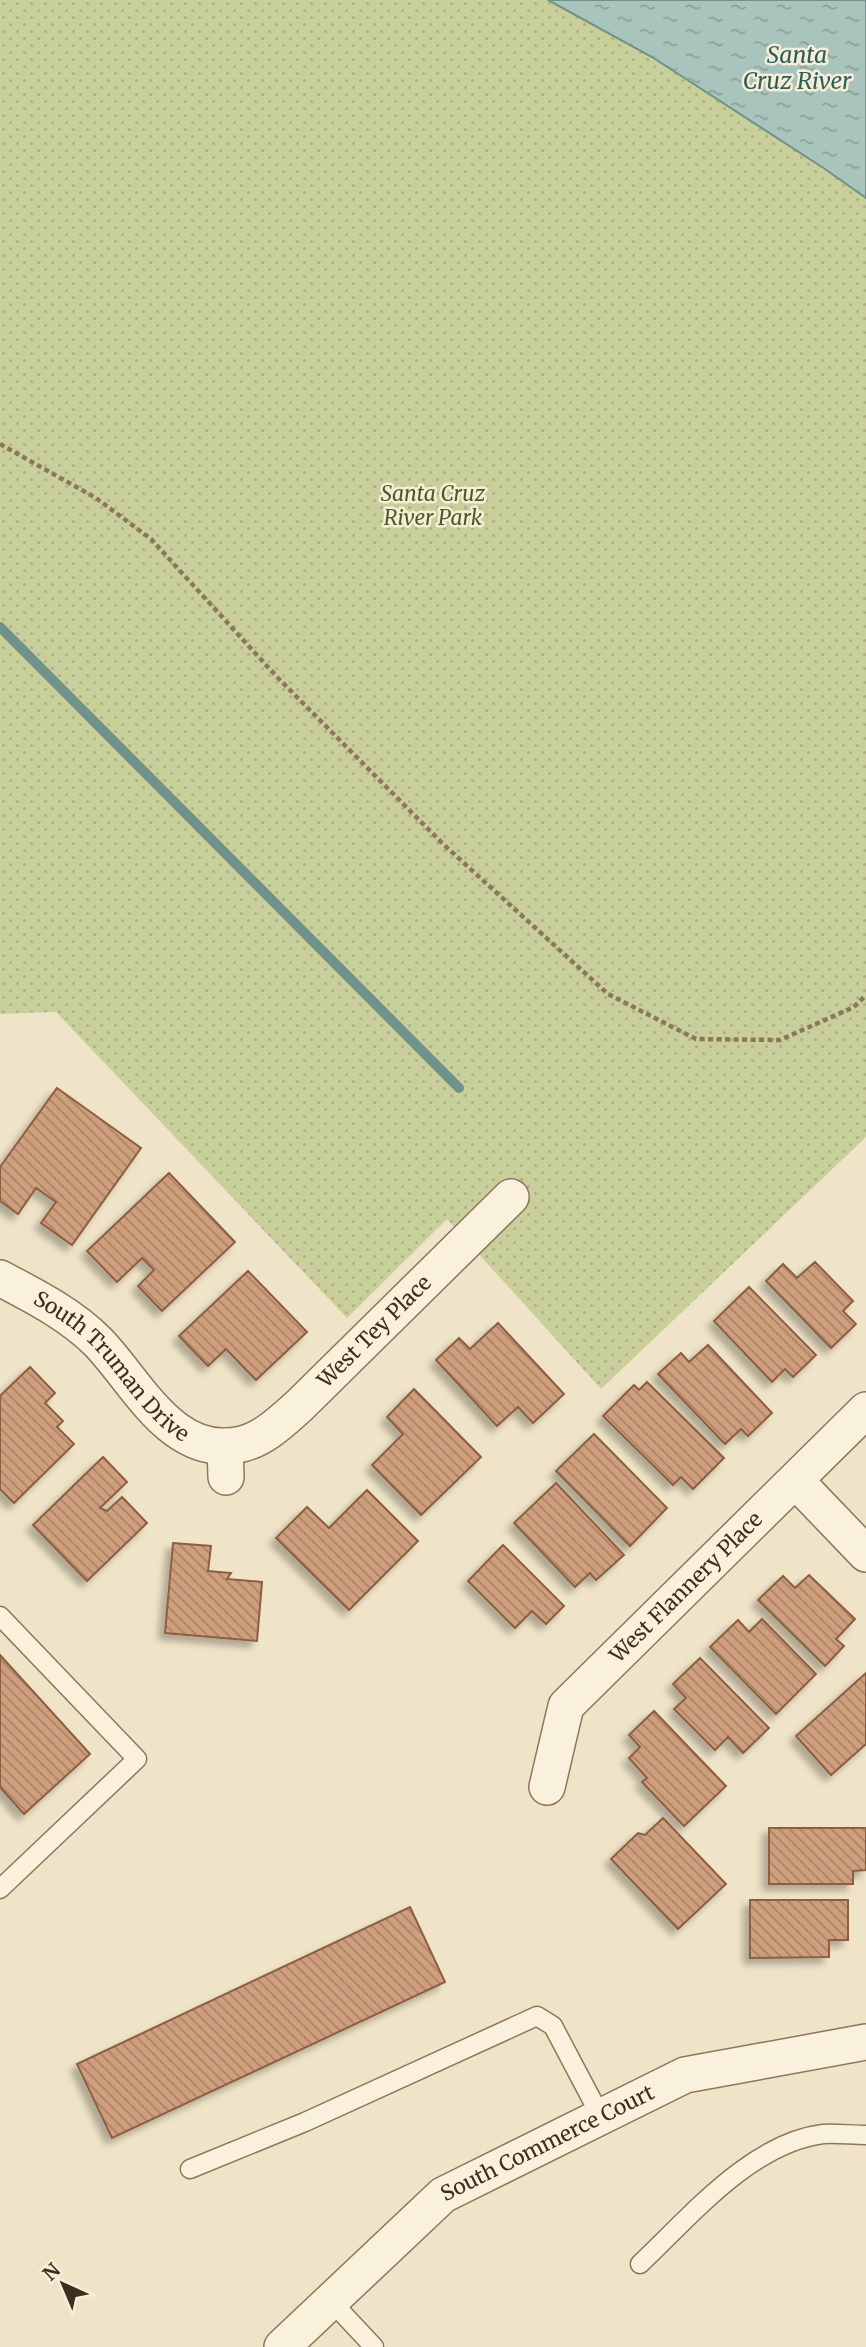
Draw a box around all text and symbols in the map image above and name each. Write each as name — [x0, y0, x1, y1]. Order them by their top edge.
water label: Santa Cruz River — [743, 40, 852, 95]
park label: Santa Cruz River Park — [381, 480, 486, 531]
street label: West Tey Place — [311, 1269, 437, 1394]
street label: South Truman Drive — [29, 1285, 194, 1448]
street label: West Flannery Place — [603, 1506, 768, 1669]
street label: South Commerce Court — [436, 2078, 658, 2207]
north arrow — [28, 2249, 98, 2319]
text: N — [37, 2258, 65, 2286]

